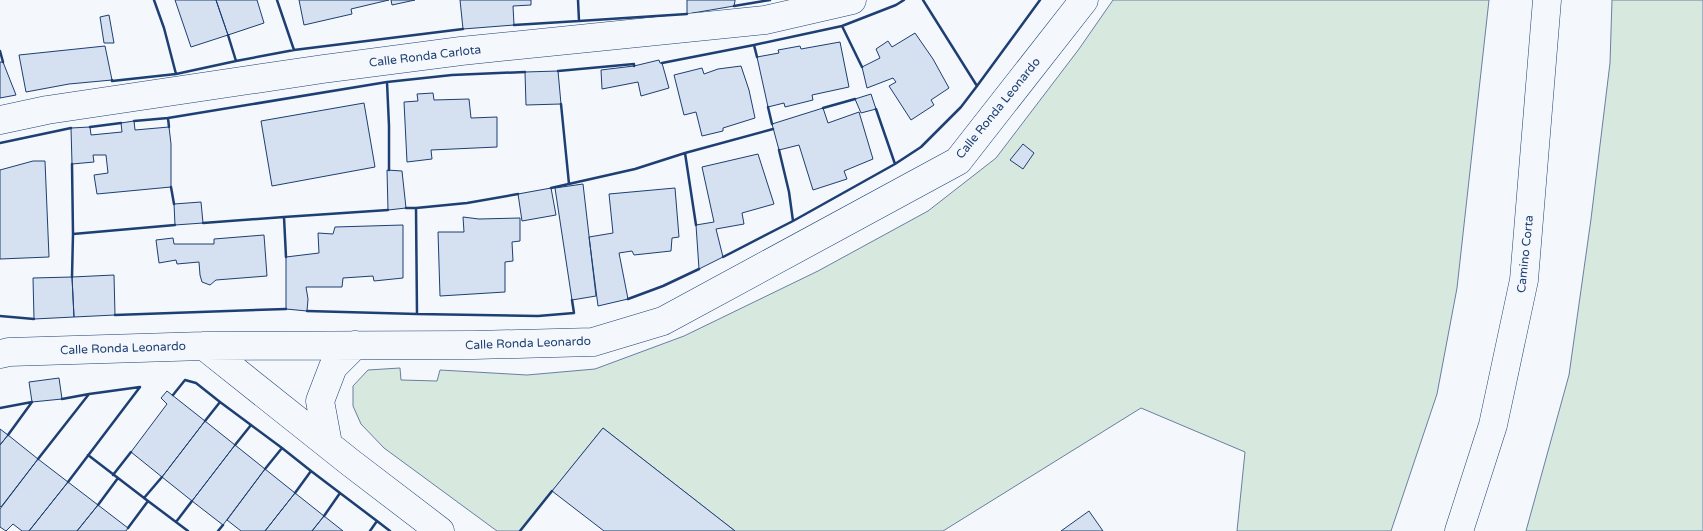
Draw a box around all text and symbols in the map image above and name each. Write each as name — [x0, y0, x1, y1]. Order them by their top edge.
street label: Calle Ronda Carlota — [368, 42, 482, 70]
street label: Calle Ronda Leonardo — [953, 55, 1043, 161]
street label: Camino Corta — [1514, 214, 1536, 294]
street label: Calle Ronda Leonardo — [465, 334, 591, 352]
street label: Calle Ronda Leonardo — [60, 339, 186, 357]

